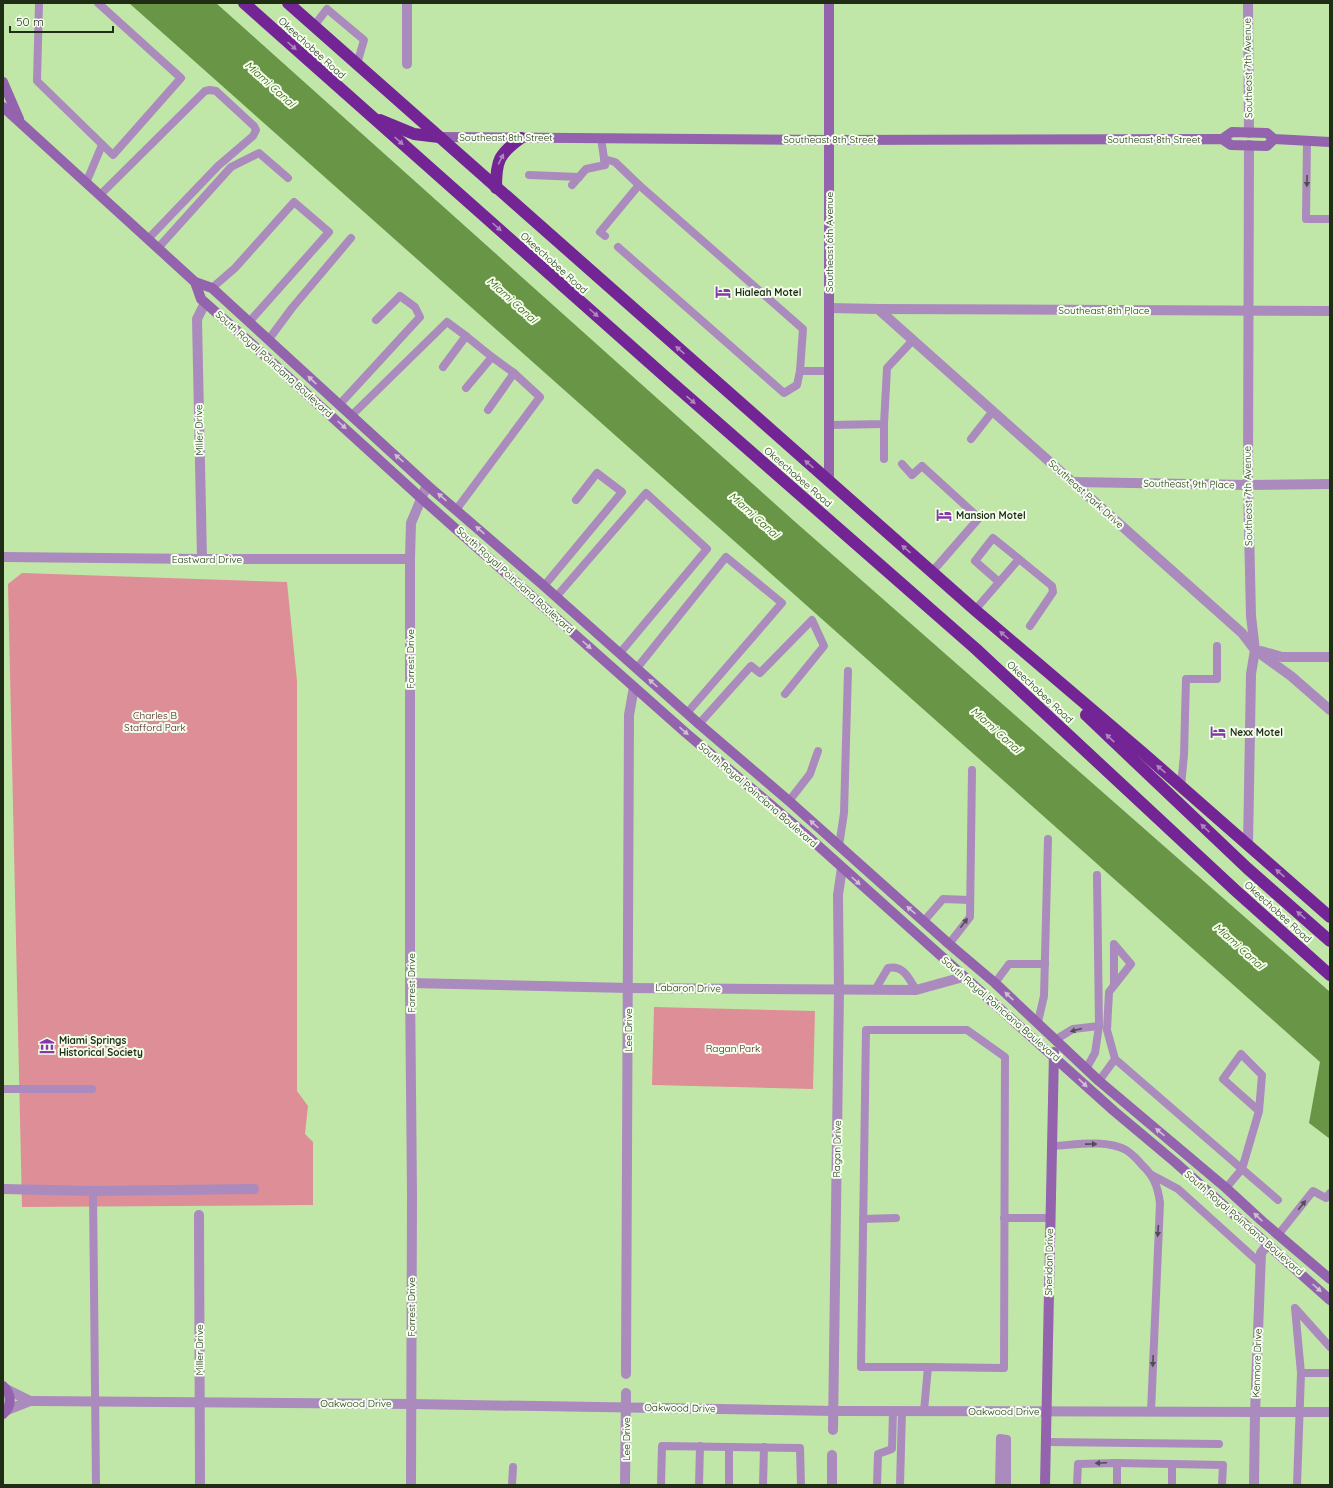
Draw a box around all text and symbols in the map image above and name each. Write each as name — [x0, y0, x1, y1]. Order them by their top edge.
scale bar — [10, 8, 113, 34]
text: 50 m — [16, 14, 44, 29]
street label: Okeechobee Road — [276, 14, 348, 82]
street label: Southeast 7th Avenue — [1241, 17, 1255, 118]
one-way arrow — [288, 41, 297, 50]
water label: Miami Canal — [242, 58, 299, 111]
street label: Southeast 8th Street — [459, 131, 553, 144]
street label: Southeast 8th Street — [783, 133, 877, 146]
street label: Southeast 8th Street — [1107, 133, 1201, 146]
one-way arrow — [394, 136, 404, 146]
one-way arrow — [498, 153, 504, 165]
one-way arrow — [1303, 175, 1310, 187]
street label: Southeast 6th Avenue — [823, 191, 836, 292]
one-way arrow — [491, 223, 502, 232]
street label: Okeechobee Road — [518, 229, 590, 297]
water label: Miami Canal — [484, 274, 541, 327]
hotel icon: Hialeah Motel — [714, 283, 732, 301]
place label: Hialeah Motel — [735, 286, 801, 299]
street label: Southeast 8th Place — [1058, 304, 1150, 317]
street label: South Royal Poinciana Boulevard — [213, 308, 335, 420]
one-way arrow — [589, 309, 599, 318]
one-way arrow — [675, 345, 685, 354]
one-way arrow — [308, 376, 317, 385]
one-way arrow — [686, 395, 696, 404]
street label: Miller Drive — [192, 404, 206, 456]
one-way arrow — [337, 421, 347, 430]
street label: Okeechobee Road — [761, 444, 835, 510]
street label: Southeast 7th Avenue — [1241, 445, 1255, 546]
one-way arrow — [393, 454, 404, 463]
street label: Southeast Park Drive — [1046, 457, 1127, 531]
one-way arrow — [804, 459, 814, 468]
street label: Southeast 9th Place — [1143, 477, 1235, 491]
water label: Miami Canal — [726, 489, 783, 542]
one-way arrow — [436, 493, 447, 502]
hotel icon: Mansion Motel — [935, 506, 953, 524]
place label: Mansion Motel — [956, 509, 1026, 522]
street label: South Royal Poinciana Boulevard — [454, 524, 576, 636]
one-way arrow — [474, 526, 485, 535]
one-way arrow — [901, 545, 912, 554]
street label: Eastward Drive — [172, 553, 243, 566]
street label: Forrest Drive — [404, 629, 417, 689]
one-way arrow — [999, 631, 1009, 640]
one-way arrow — [582, 640, 592, 649]
street label: Okeechobee Road — [1004, 658, 1076, 726]
one-way arrow — [648, 678, 658, 687]
water label: Miami Canal — [968, 704, 1025, 757]
park label: Charles B Stafford Park — [124, 709, 186, 734]
hotel icon: Nexx Motel — [1209, 723, 1227, 741]
place label: Nexx Motel — [1230, 726, 1283, 739]
one-way arrow — [679, 727, 689, 736]
one-way arrow — [1105, 734, 1115, 743]
street label: South Royal Poinciana Boulevard — [696, 740, 820, 850]
one-way arrow — [1156, 764, 1166, 773]
one-way arrow — [809, 819, 819, 828]
one-way arrow — [1200, 823, 1210, 833]
one-way arrow — [1275, 869, 1284, 878]
one-way arrow — [851, 876, 861, 885]
street label: Okeechobee Road — [1242, 878, 1314, 946]
one-way arrow — [906, 905, 916, 915]
one-way arrow — [1296, 911, 1306, 920]
one-way arrow — [960, 918, 969, 929]
water label: Miami Canal — [1211, 920, 1268, 973]
street label: Forrest Drive — [405, 953, 418, 1013]
street label: South Royal Poinciana Boulevard — [939, 954, 1063, 1064]
street label: Labaron Drive — [655, 981, 721, 995]
one-way arrow — [1004, 991, 1014, 1000]
street label: Lee Drive — [622, 1008, 635, 1052]
one-way arrow — [1069, 1027, 1082, 1033]
place label: Miami Springs Historical Society — [59, 1034, 143, 1059]
museum icon: Miami Springs Historical Society — [38, 1037, 56, 1055]
park label: Ragan Park — [706, 1042, 760, 1055]
one-way arrow — [1078, 1078, 1088, 1087]
street label: Ragan Drive — [830, 1120, 844, 1178]
one-way arrow — [1154, 1127, 1165, 1136]
one-way arrow — [1085, 1141, 1098, 1147]
street label: South Royal Poinciana Boulevard — [1182, 1168, 1306, 1278]
one-way arrow — [1298, 1199, 1307, 1210]
one-way arrow — [1253, 1212, 1263, 1222]
one-way arrow — [1155, 1225, 1162, 1237]
street label: Sheridan Drive — [1042, 1228, 1056, 1296]
street label: Forrest Drive — [405, 1277, 418, 1337]
one-way arrow — [1312, 1284, 1322, 1293]
street label: Miller Drive — [193, 1324, 206, 1376]
street label: Kenmore Drive — [1249, 1328, 1265, 1398]
one-way arrow — [1150, 1355, 1156, 1368]
street label: Oakwood Drive — [320, 1397, 392, 1410]
street label: Oakwood Drive — [644, 1401, 716, 1415]
street label: Oakwood Drive — [968, 1405, 1040, 1418]
street label: Lee Drive — [620, 1417, 633, 1461]
one-way arrow — [1094, 1460, 1107, 1466]

